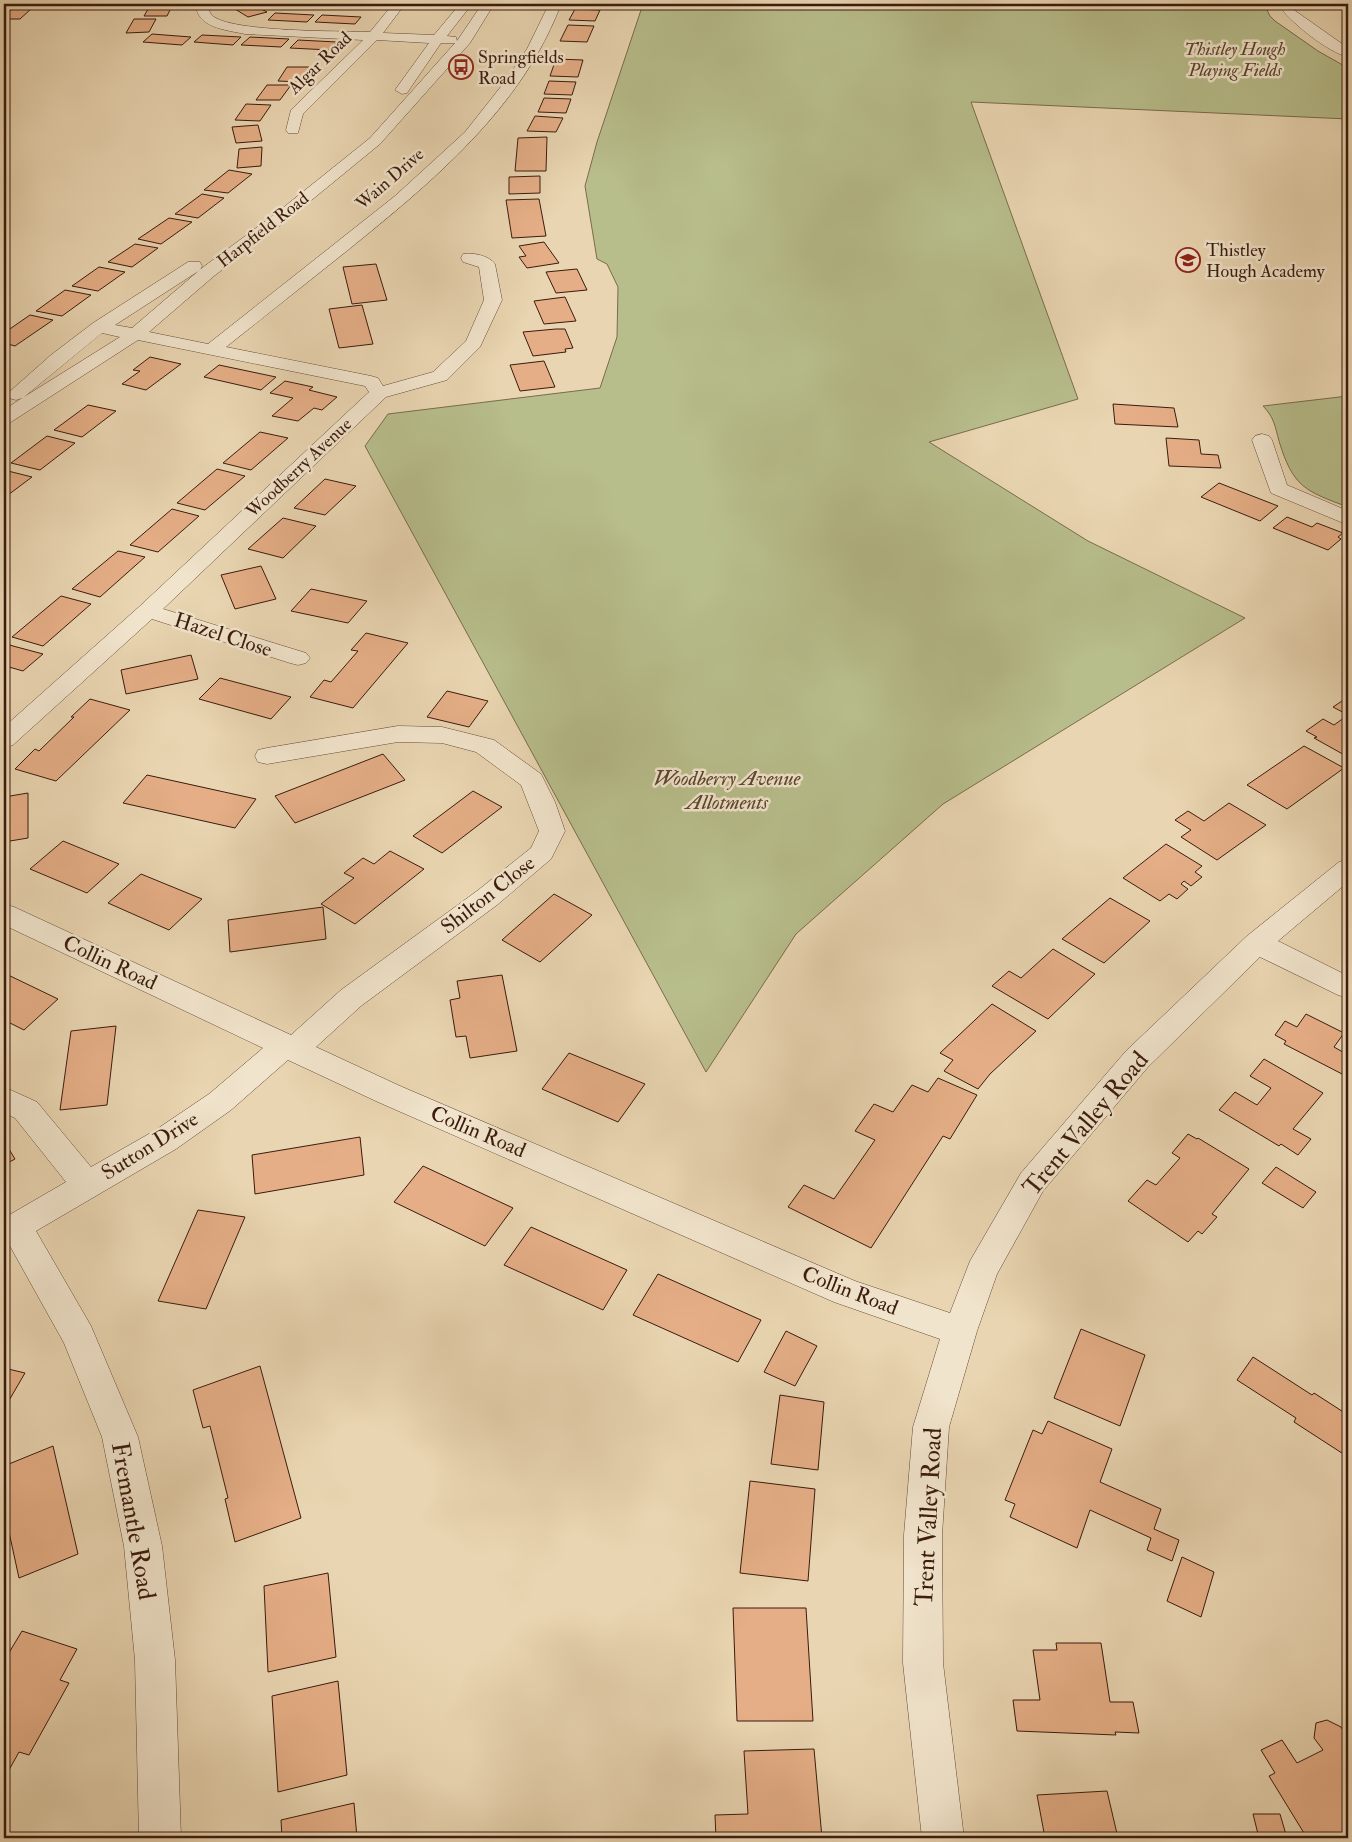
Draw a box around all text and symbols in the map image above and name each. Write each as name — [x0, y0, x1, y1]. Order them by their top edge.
street label: Algar Road — [282, 27, 357, 100]
park label: Thistley Hough Playing Fields — [1184, 38, 1286, 82]
place label: Springfields Road — [478, 46, 564, 90]
bus stop icon: Springfields Road — [448, 54, 474, 80]
street label: Wain Drive — [350, 143, 429, 216]
street label: Harpfield Road — [212, 187, 314, 273]
place label: Thistley Hough Academy — [1206, 239, 1326, 283]
school or university icon: Thistley Hough Academy — [1175, 247, 1201, 273]
street label: Woodberry Avenue — [241, 413, 357, 524]
street label: Hazel Close — [171, 607, 276, 664]
park label: Woodberry Avenue Allotments — [654, 765, 801, 816]
street label: Shilton Close — [435, 850, 541, 940]
street label: Collin Road — [59, 929, 162, 997]
street label: Trent Valley Road — [1017, 1045, 1155, 1203]
street label: Collin Road — [426, 1100, 530, 1164]
street label: Sutton Drive — [96, 1105, 204, 1186]
street label: Collin Road — [798, 1260, 903, 1322]
street label: Trent Valley Road — [909, 1427, 949, 1607]
street label: Fremantle Road — [104, 1440, 162, 1602]

